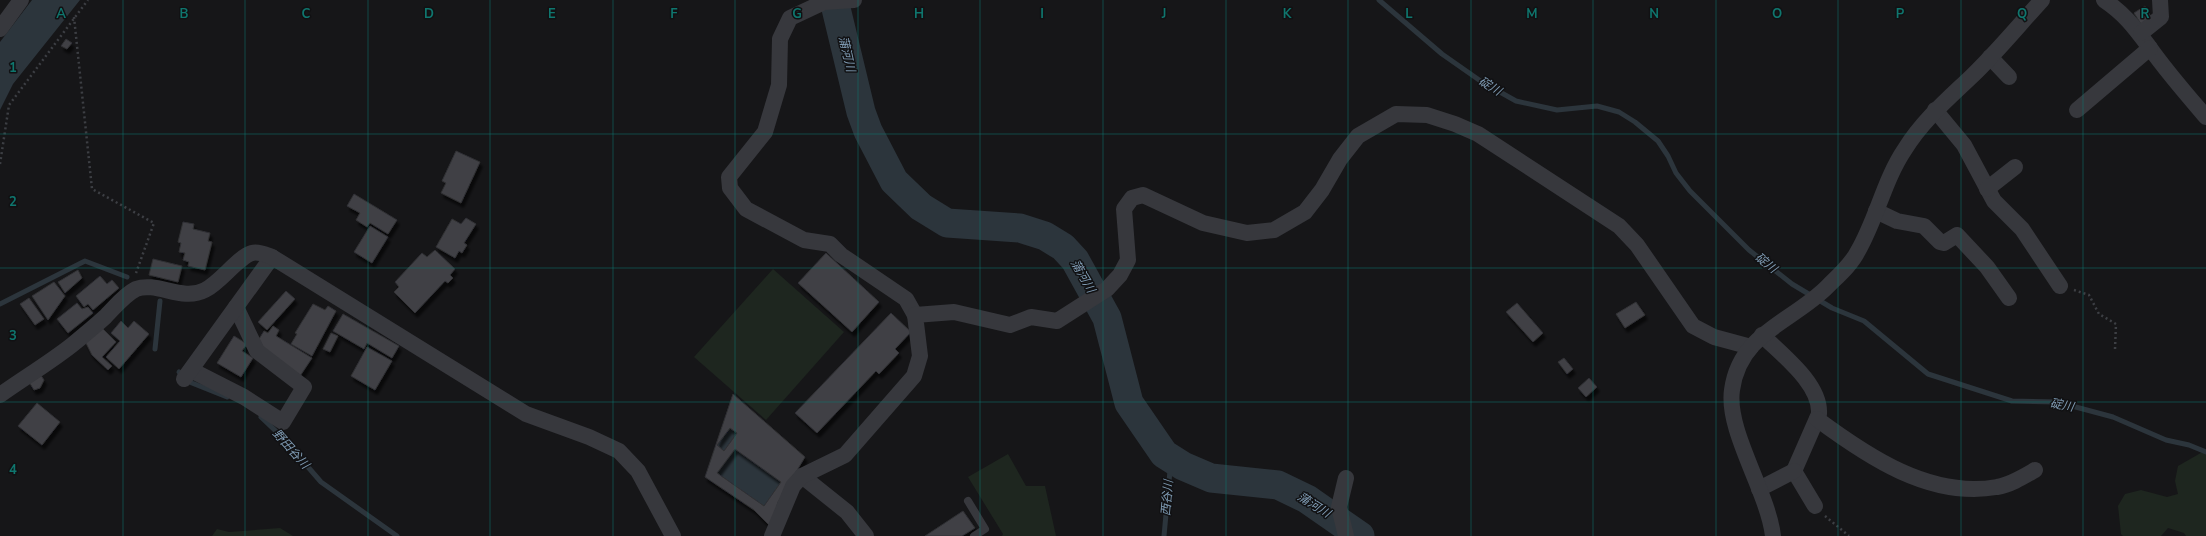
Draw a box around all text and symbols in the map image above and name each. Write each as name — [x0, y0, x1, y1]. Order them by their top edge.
text: A — [56, 5, 66, 23]
text: B — [180, 5, 189, 23]
text: C — [302, 5, 311, 23]
text: D — [424, 5, 434, 23]
text: E — [548, 5, 556, 23]
text: F — [670, 5, 678, 23]
text: G — [792, 5, 802, 23]
text: H — [914, 5, 924, 23]
text: I — [1040, 5, 1044, 23]
text: J — [1161, 5, 1166, 23]
text: K — [1283, 5, 1292, 23]
text: L — [1405, 5, 1413, 23]
text: M — [1526, 5, 1538, 23]
text: N — [1649, 5, 1659, 23]
text: O — [1772, 5, 1782, 23]
text: P — [1896, 5, 1905, 23]
text: Q — [2017, 5, 2027, 23]
text: R — [2141, 5, 2150, 23]
water label: 蒲河川 — [835, 35, 859, 75]
text: 1 — [9, 59, 17, 77]
water label: 碇川 — [1476, 73, 1506, 100]
text: 2 — [9, 193, 17, 211]
water label: 碇川 — [1752, 249, 1782, 278]
water label: 蒲河川 — [1067, 256, 1100, 297]
text: 3 — [9, 327, 17, 345]
water label: 碇川 — [2049, 395, 2077, 415]
water label: 野田谷川 — [269, 426, 314, 474]
text: 4 — [9, 461, 17, 479]
water label: 西谷川 — [1157, 477, 1177, 517]
water label: 蒲河川 — [1294, 489, 1335, 522]

